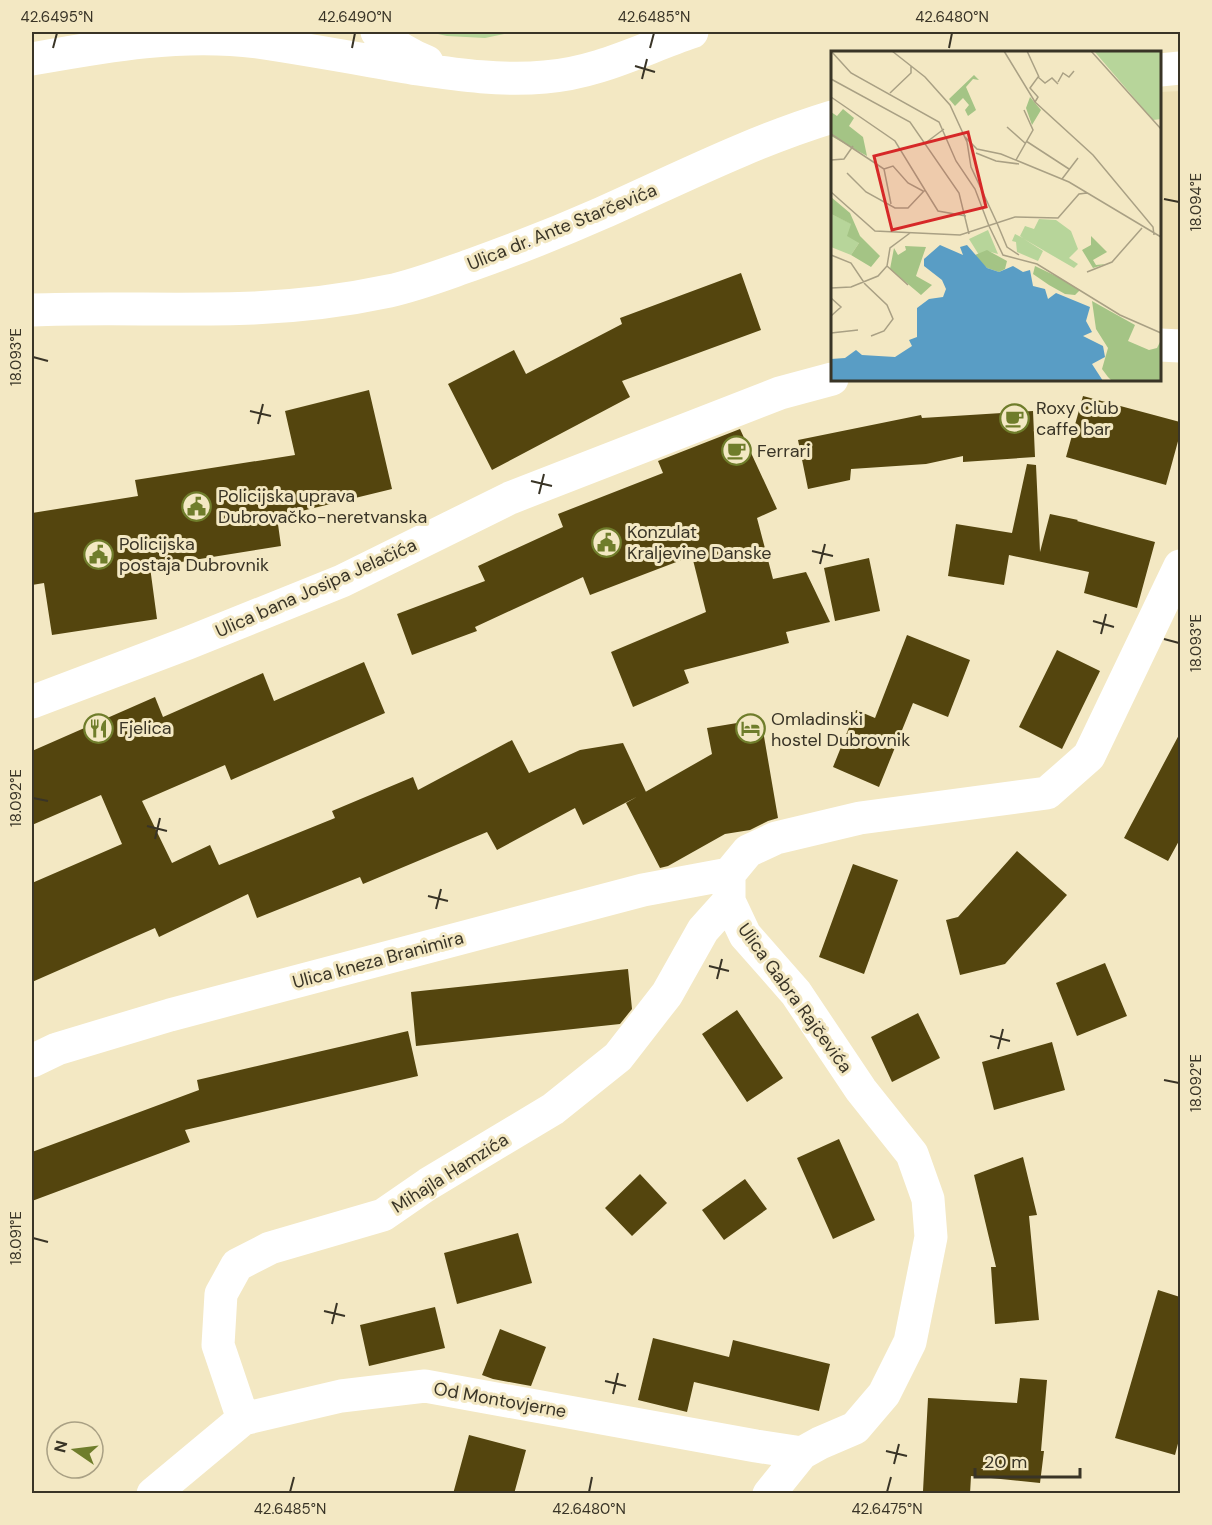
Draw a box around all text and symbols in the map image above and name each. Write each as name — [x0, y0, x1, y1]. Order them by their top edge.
text: 42.6495°N — [21, 7, 93, 27]
text: 42.6490°N — [318, 7, 392, 27]
text: 42.6485°N — [618, 7, 690, 27]
text: 42.6480°N — [915, 7, 989, 27]
inset map — [831, 51, 1161, 381]
text: 18.094°E — [1186, 173, 1206, 231]
street label: Ulica dr. Ante Starčevića — [464, 178, 660, 276]
text: 18.093°E — [6, 328, 26, 386]
place label: Roxy Club caffe bar — [1036, 396, 1119, 441]
cafe icon: Roxy Club caffe bar — [999, 402, 1031, 434]
cafe icon: Ferrari — [720, 435, 752, 467]
place label: Ferrari — [757, 439, 811, 463]
place label: Policijska uprava Dubrovačko-neretvanska — [218, 484, 427, 529]
public building icon: Policijska uprava Dubrovačko-neretvanska — [181, 490, 213, 522]
place label: Konzulat Kraljevine Danske — [627, 520, 772, 565]
public building icon: Konzulat Kraljevine Danske — [590, 526, 622, 558]
place label: Policijska postaja Dubrovnik — [119, 532, 269, 577]
street label: Ulica bana Josipa Jelačića — [212, 533, 420, 643]
public building icon: Policijska postaja Dubrovnik — [82, 538, 114, 570]
text: 18.093°E — [1186, 614, 1206, 672]
place label: Omladinski hostel Dubrovnik — [771, 707, 910, 752]
restaurant icon: Fjelica — [82, 712, 114, 744]
hotel icon: Omladinski hostel Dubrovnik — [734, 713, 766, 745]
place label: Fjelica — [119, 716, 172, 740]
text: 18.092°E — [6, 769, 26, 827]
street label: Ulica Gabra Rajčevića — [733, 918, 857, 1078]
street label: Ulica kneza Branimira — [290, 926, 466, 994]
text: 18.092°E — [1186, 1054, 1206, 1112]
street label: Mihajla Hamzića — [387, 1128, 513, 1218]
text: 18.091°E — [6, 1211, 26, 1265]
street label: Od Montovjerne — [432, 1377, 568, 1423]
north arrow — [45, 1420, 105, 1480]
text: N — [49, 1438, 73, 1455]
scale bar — [975, 1441, 1080, 1479]
text: 20 m — [984, 1450, 1027, 1474]
text: 42.6485°N — [254, 1499, 326, 1519]
text: 42.6480°N — [552, 1499, 626, 1519]
text: 42.6475°N — [851, 1499, 923, 1519]

